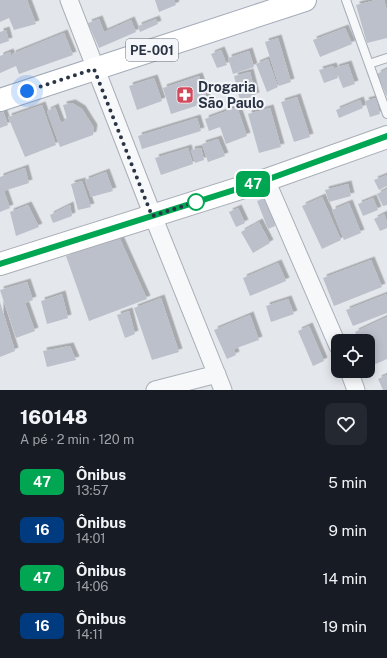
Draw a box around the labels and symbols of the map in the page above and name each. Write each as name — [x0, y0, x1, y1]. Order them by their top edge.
road number: PE-001 — [126, 39, 178, 61]
place label: Drogaria São Paulo — [198, 79, 264, 111]
your location — [17, 81, 37, 101]
pharmacy icon: Drogaria São Paulo — [175, 85, 195, 105]
line badge: 47 — [235, 171, 271, 197]
unlabelled marker — [187, 193, 205, 211]

